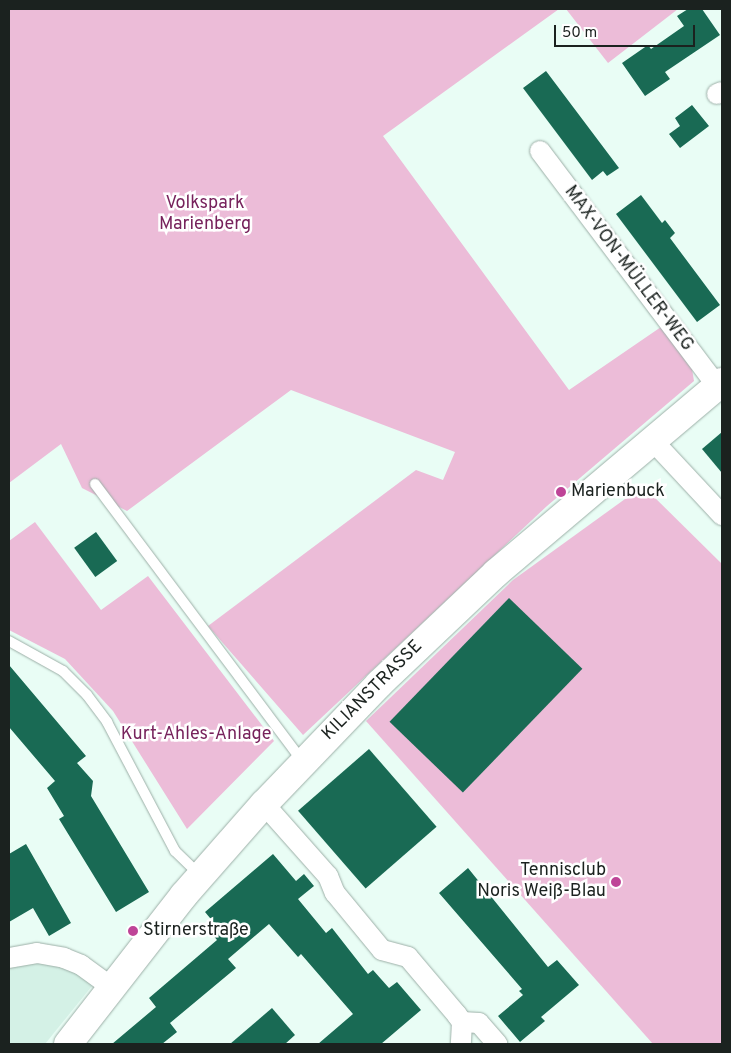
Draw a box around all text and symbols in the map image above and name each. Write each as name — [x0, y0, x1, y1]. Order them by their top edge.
scale bar — [556, 15, 697, 47]
text: 50 m — [562, 24, 597, 43]
street label: MAX-VON-MÜLLER-WEG — [559, 182, 697, 356]
park label: Volkspark Marienberg — [159, 194, 251, 236]
place label: Marienbuck — [571, 481, 665, 503]
marker: Marienbuck — [555, 486, 567, 498]
street label: KILIANSTRASSE — [318, 636, 428, 746]
park label: Kurt-Ahles-Anlage — [121, 724, 271, 746]
place label: Tennisclub Noris Weiß-Blau — [477, 861, 606, 904]
marker: Tennisclub Noris Weiß-Blau — [610, 876, 622, 888]
place label: Stirnerstraße — [143, 920, 249, 942]
marker: Stirnerstraße — [127, 925, 139, 937]

